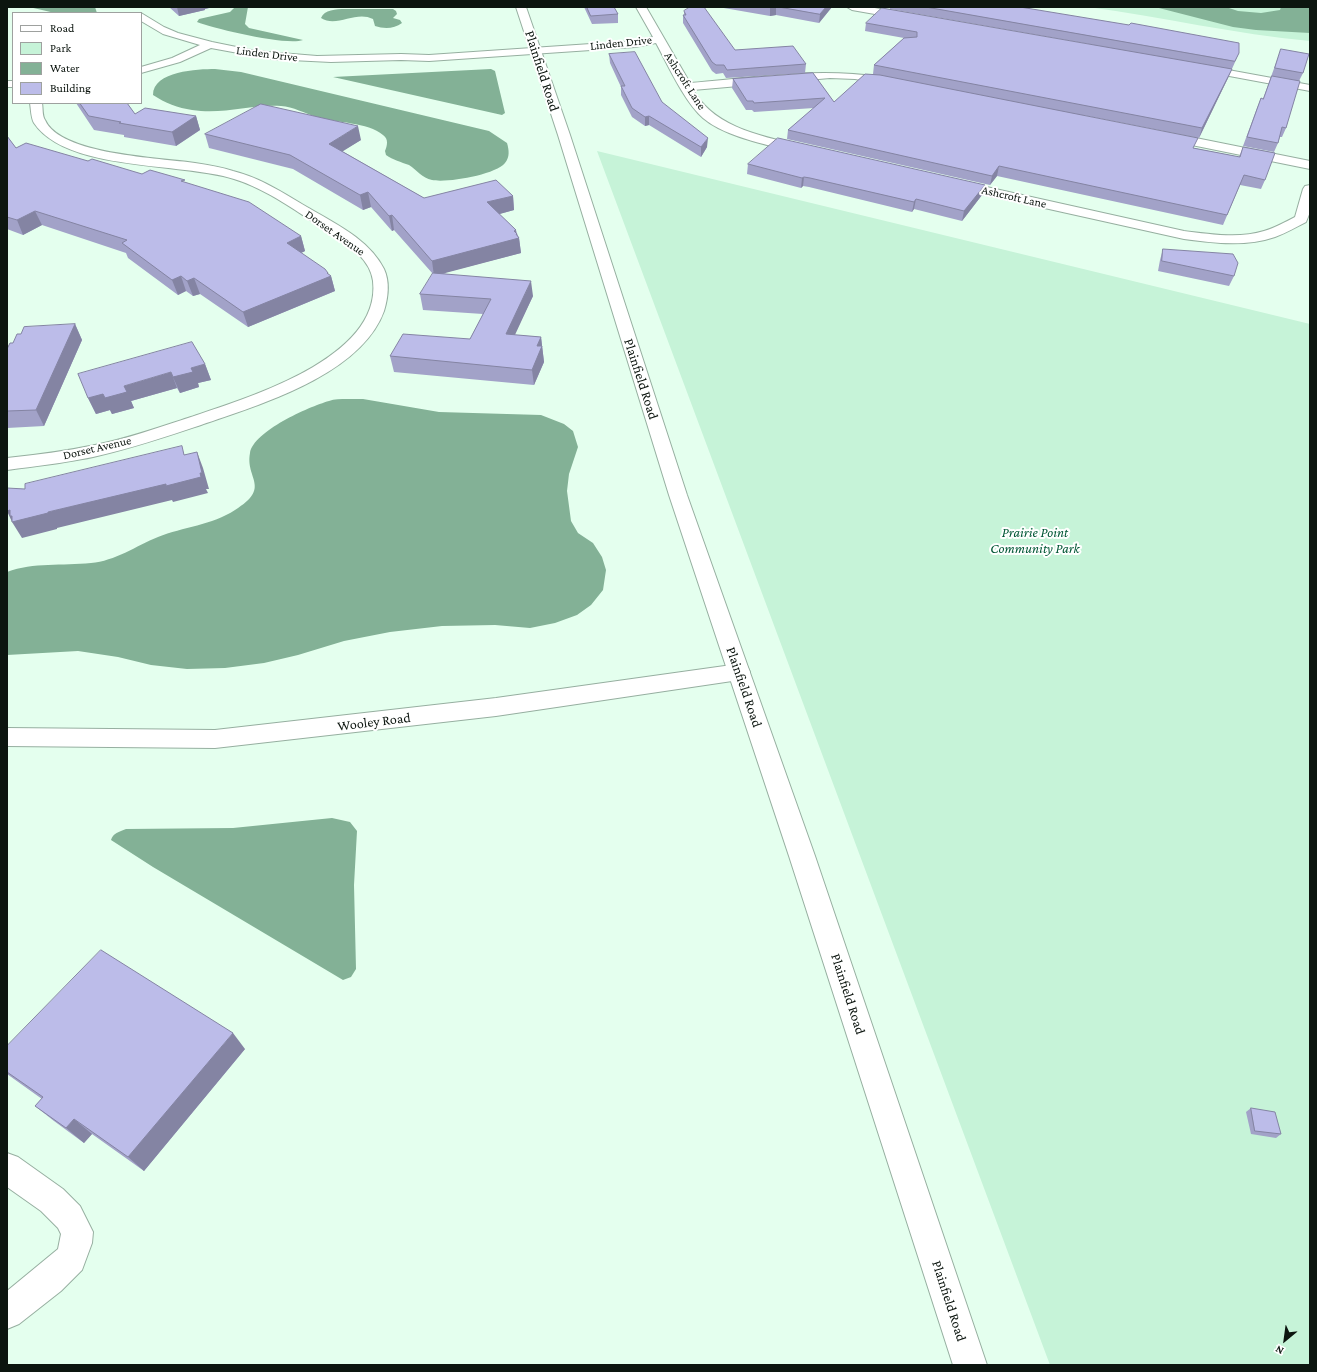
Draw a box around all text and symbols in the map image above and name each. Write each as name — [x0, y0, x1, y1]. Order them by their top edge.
legend — [12, 12, 142, 104]
text: Road — [50, 21, 74, 35]
street label: Plainfield Road — [521, 28, 563, 114]
street label: Linden Drive — [589, 33, 653, 53]
text: Park — [50, 41, 71, 55]
street label: Linden Drive — [235, 43, 299, 65]
street label: Ashcroft Lane — [661, 49, 709, 113]
text: Water — [50, 61, 79, 75]
text: Building — [50, 81, 91, 95]
street label: Ashcroft Lane — [980, 183, 1048, 211]
street label: Dorset Avenue — [302, 207, 368, 259]
street label: Plainfield Road — [620, 336, 662, 422]
street label: Dorset Avenue — [61, 433, 133, 463]
park label: Prairie Point Community Park — [990, 525, 1080, 558]
street label: Plainfield Road — [722, 645, 766, 729]
street label: Wooley Road — [337, 709, 411, 735]
street label: Plainfield Road — [827, 951, 869, 1037]
street label: Plainfield Road — [928, 1258, 970, 1344]
north arrow — [1265, 1320, 1305, 1360]
text: N — [1273, 1343, 1285, 1358]

